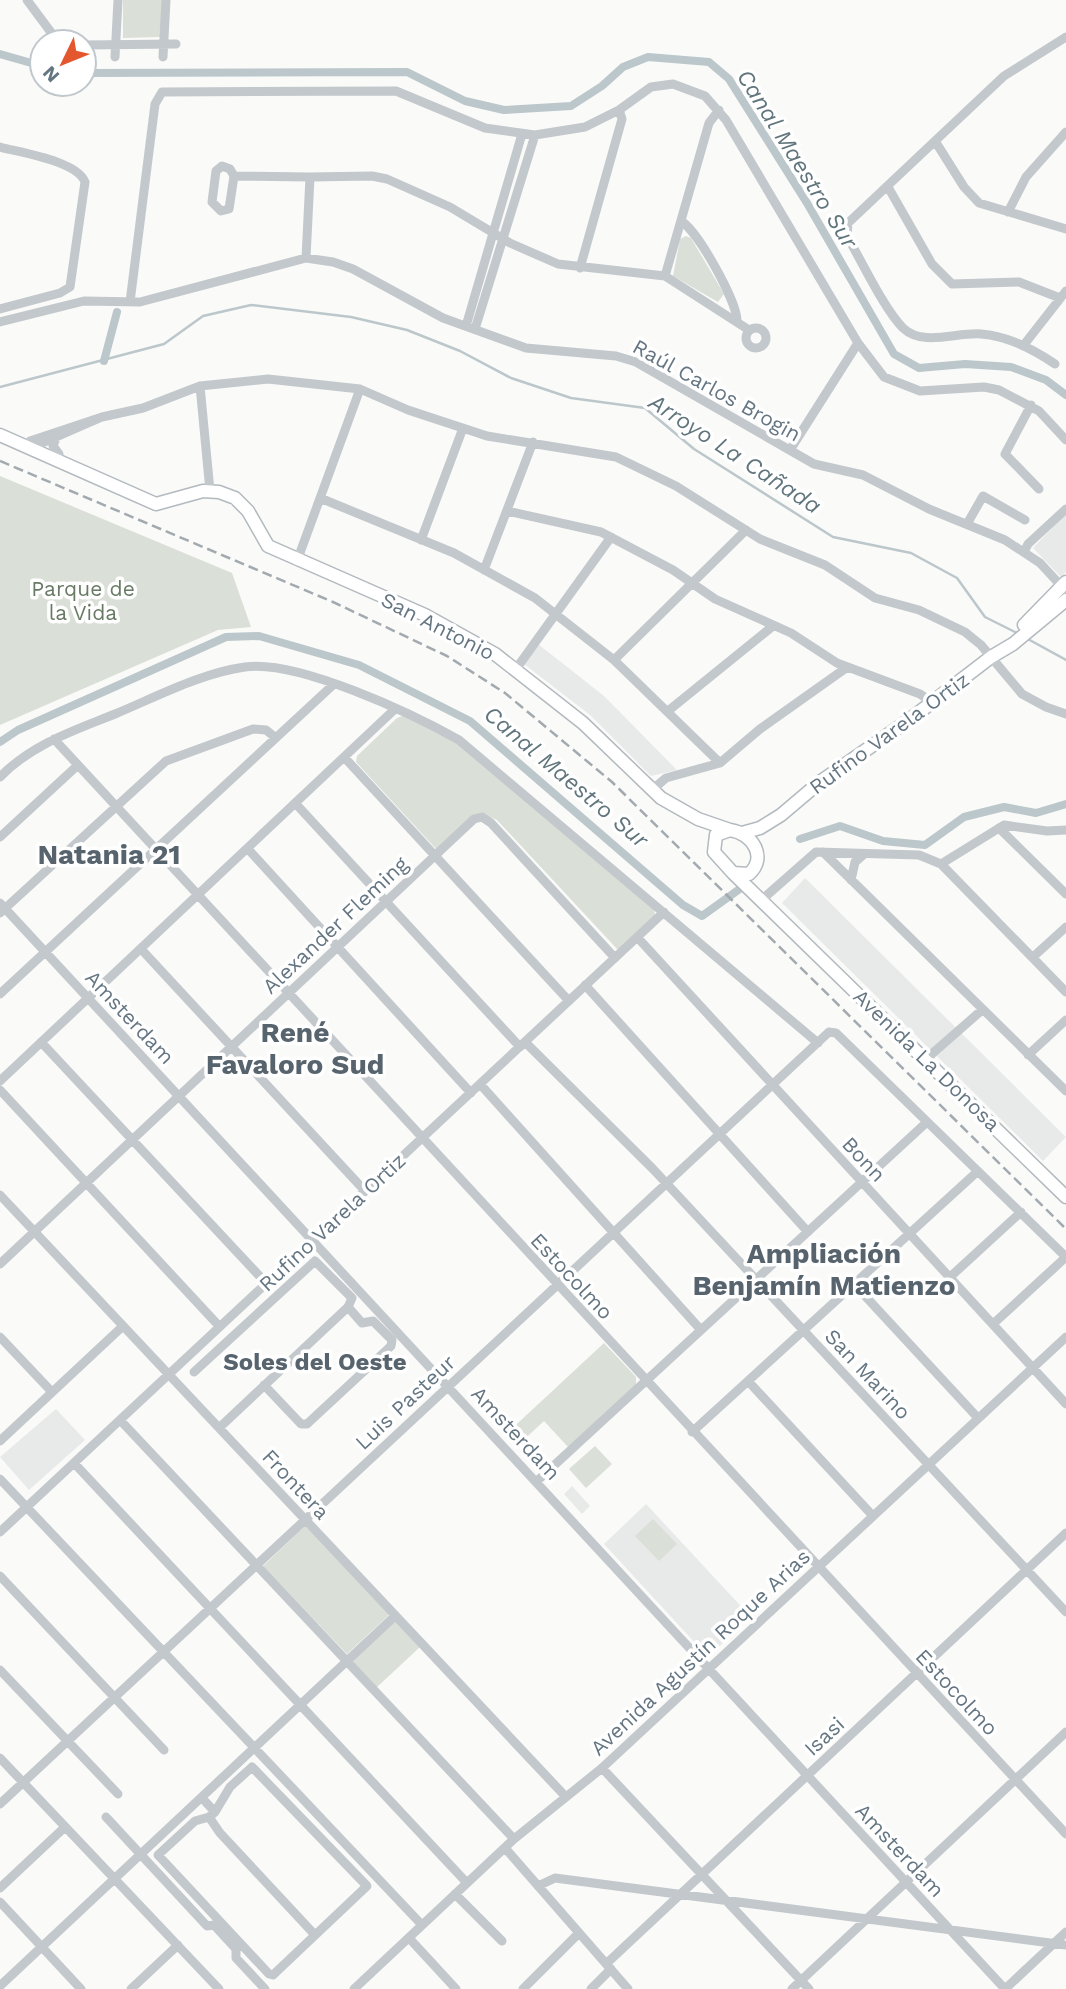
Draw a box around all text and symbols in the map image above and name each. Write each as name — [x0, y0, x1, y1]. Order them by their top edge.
north arrow — [28, 28, 98, 98]
text: N — [38, 61, 64, 87]
water label: Canal Maestro Sur — [731, 65, 864, 254]
street label: Raúl Carlos Brogin — [629, 333, 805, 447]
water label: Arroyo La Cañada — [643, 388, 826, 520]
park label: Parque de la Vida — [31, 576, 135, 625]
street label: San Antonio — [377, 587, 499, 665]
street label: Rufino Varela Ortiz — [804, 667, 974, 799]
water label: Canal Maestro Sur — [478, 701, 654, 854]
district label: Natania 21 — [37, 838, 181, 871]
street label: Alexander Fleming — [257, 851, 413, 999]
street label: Amsterdam — [80, 965, 180, 1069]
street label: Avenida La Donosa — [849, 984, 1006, 1136]
district label: René Favaloro Sud — [206, 1016, 384, 1081]
street label: Bonn — [837, 1131, 891, 1187]
street label: Rufino Varela Ortiz — [254, 1148, 410, 1296]
street label: Estocolmo — [526, 1228, 618, 1324]
district label: Ampliación Benjamín Matienzo — [692, 1237, 956, 1302]
street label: San Marino — [820, 1324, 916, 1424]
district label: Soles del Oeste — [223, 1348, 407, 1376]
street label: Luis Pasteur — [350, 1349, 460, 1455]
street label: Amsterdam — [466, 1381, 566, 1485]
street label: Frontera — [257, 1444, 335, 1524]
street label: Avenida Agustín Roque Arias — [585, 1544, 815, 1760]
street label: Estocolmo — [911, 1644, 1003, 1740]
street label: Isasi — [799, 1711, 849, 1761]
street label: Amsterdam — [850, 1798, 950, 1902]

